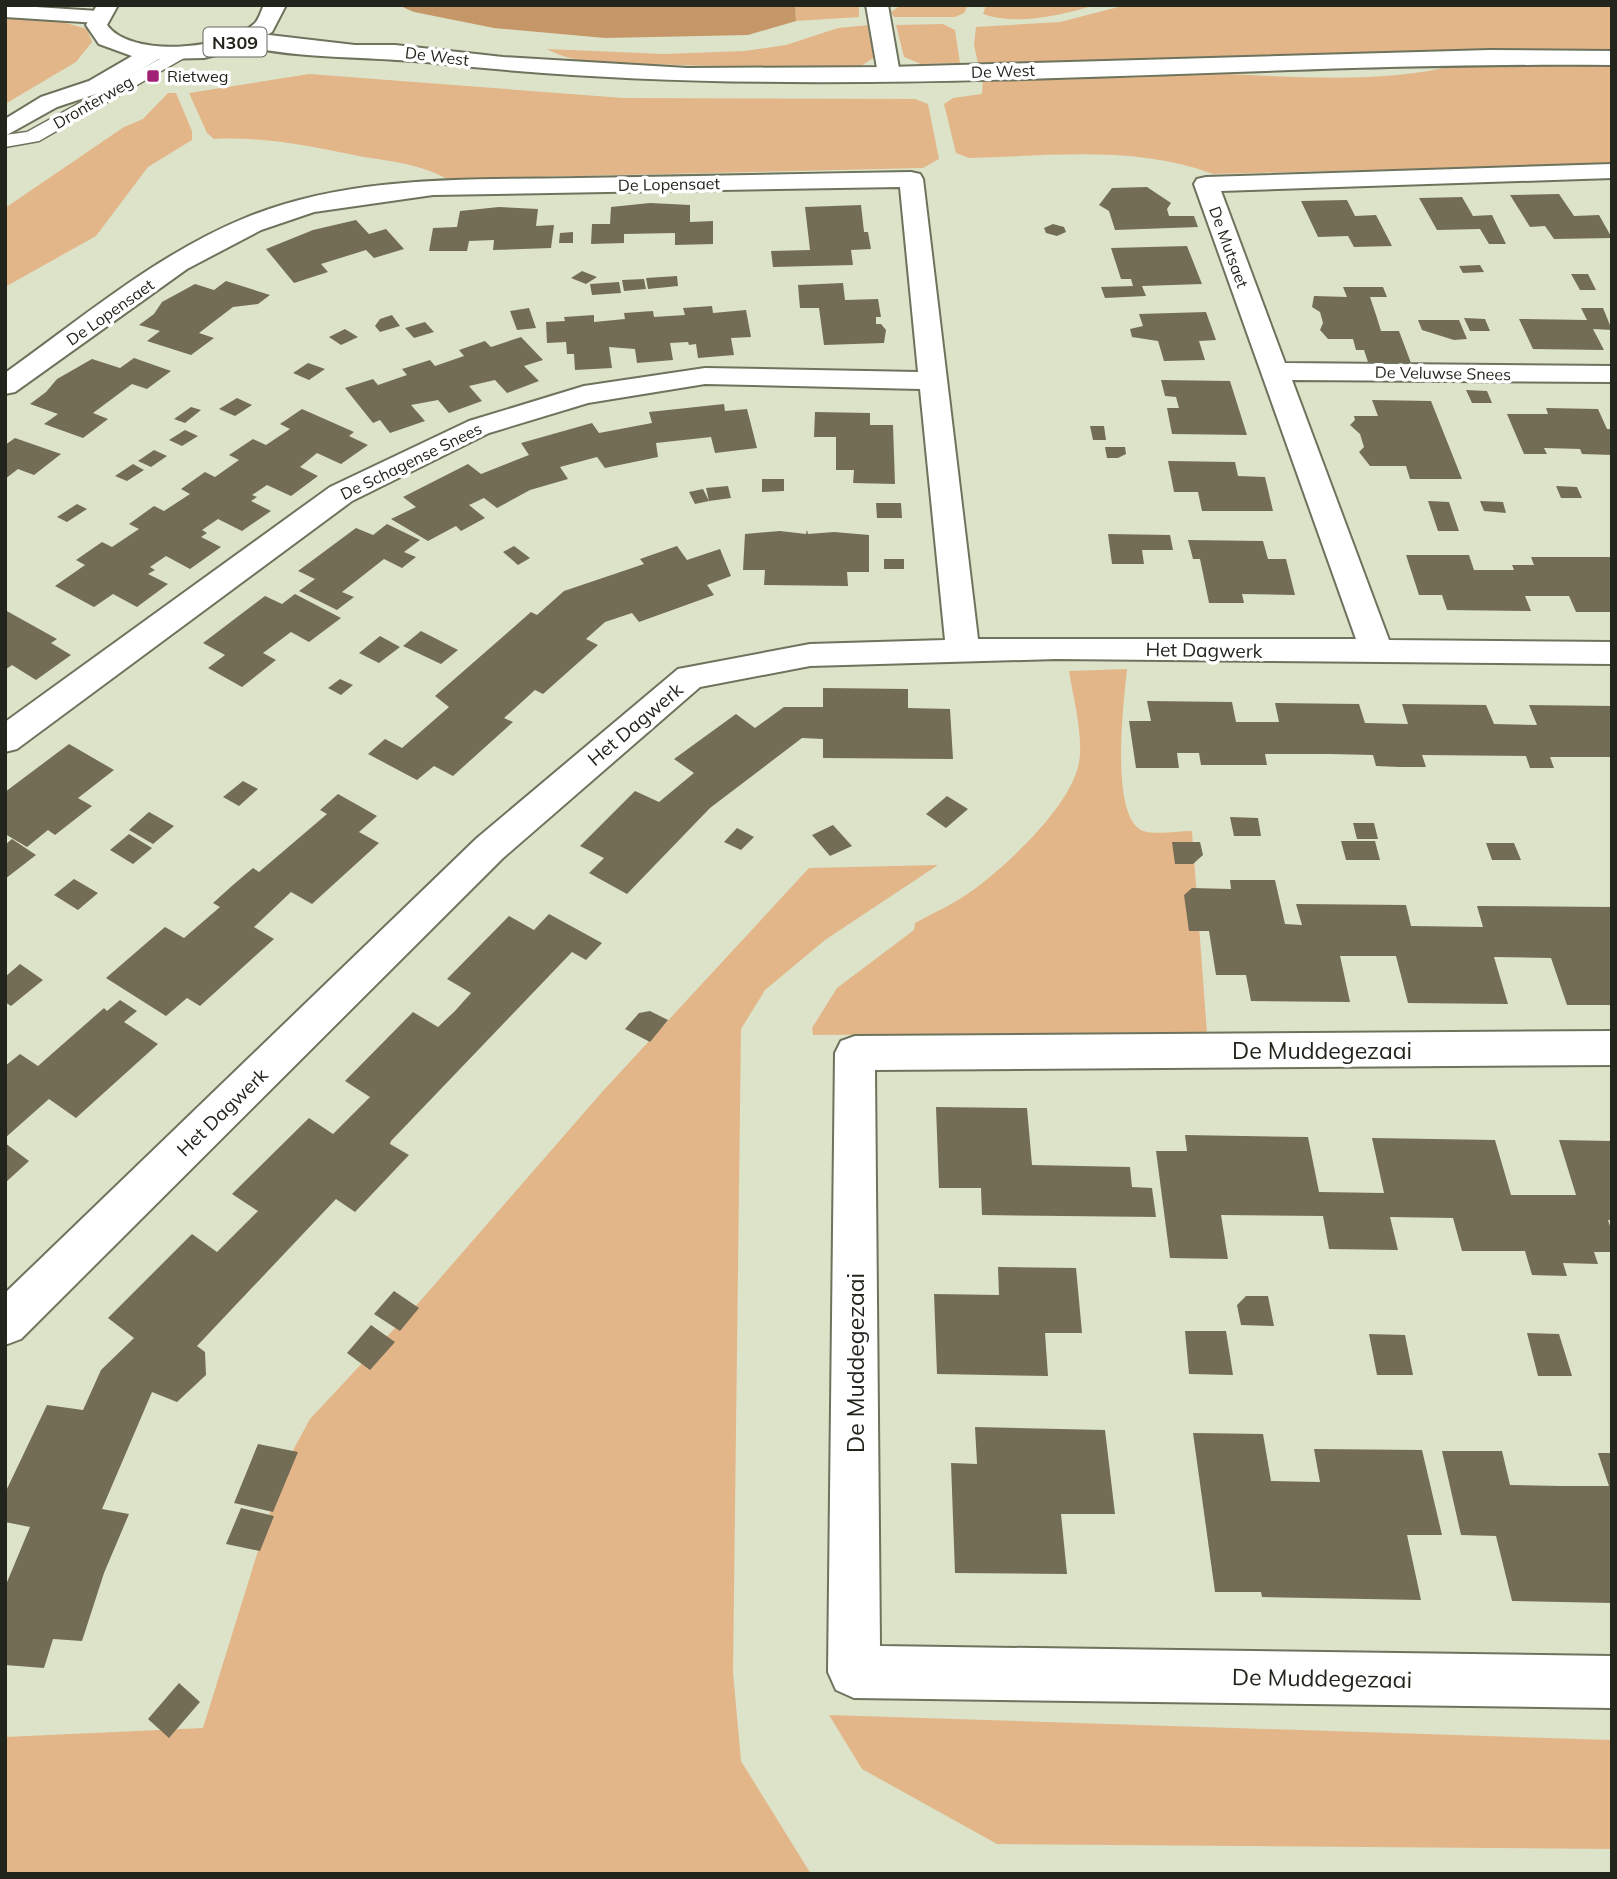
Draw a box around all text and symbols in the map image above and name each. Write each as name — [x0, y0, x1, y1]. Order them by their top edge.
road number: N309 — [204, 28, 266, 56]
street label: De West — [404, 42, 470, 70]
street label: De West — [971, 60, 1036, 82]
place label: Rietweg — [167, 66, 228, 86]
marker: Rietweg — [145, 68, 161, 84]
street label: Dronterweg — [50, 71, 136, 133]
street label: De Lopensaet — [618, 173, 721, 195]
street label: De Mutsaet — [1205, 204, 1253, 291]
street label: De Lopensaet — [62, 274, 158, 349]
street label: De Veluwse Snees — [1375, 362, 1511, 384]
street label: De Schagense Snees — [337, 418, 485, 504]
street label: Het Dagwerk — [1145, 637, 1263, 663]
street label: Het Dagwerk — [582, 677, 688, 771]
street label: De Muddegezaai — [1232, 1036, 1412, 1065]
street label: Het Dagwerk — [172, 1063, 273, 1161]
street label: De Muddegezaai — [841, 1273, 870, 1453]
street label: De Muddegezaai — [1232, 1662, 1412, 1694]

